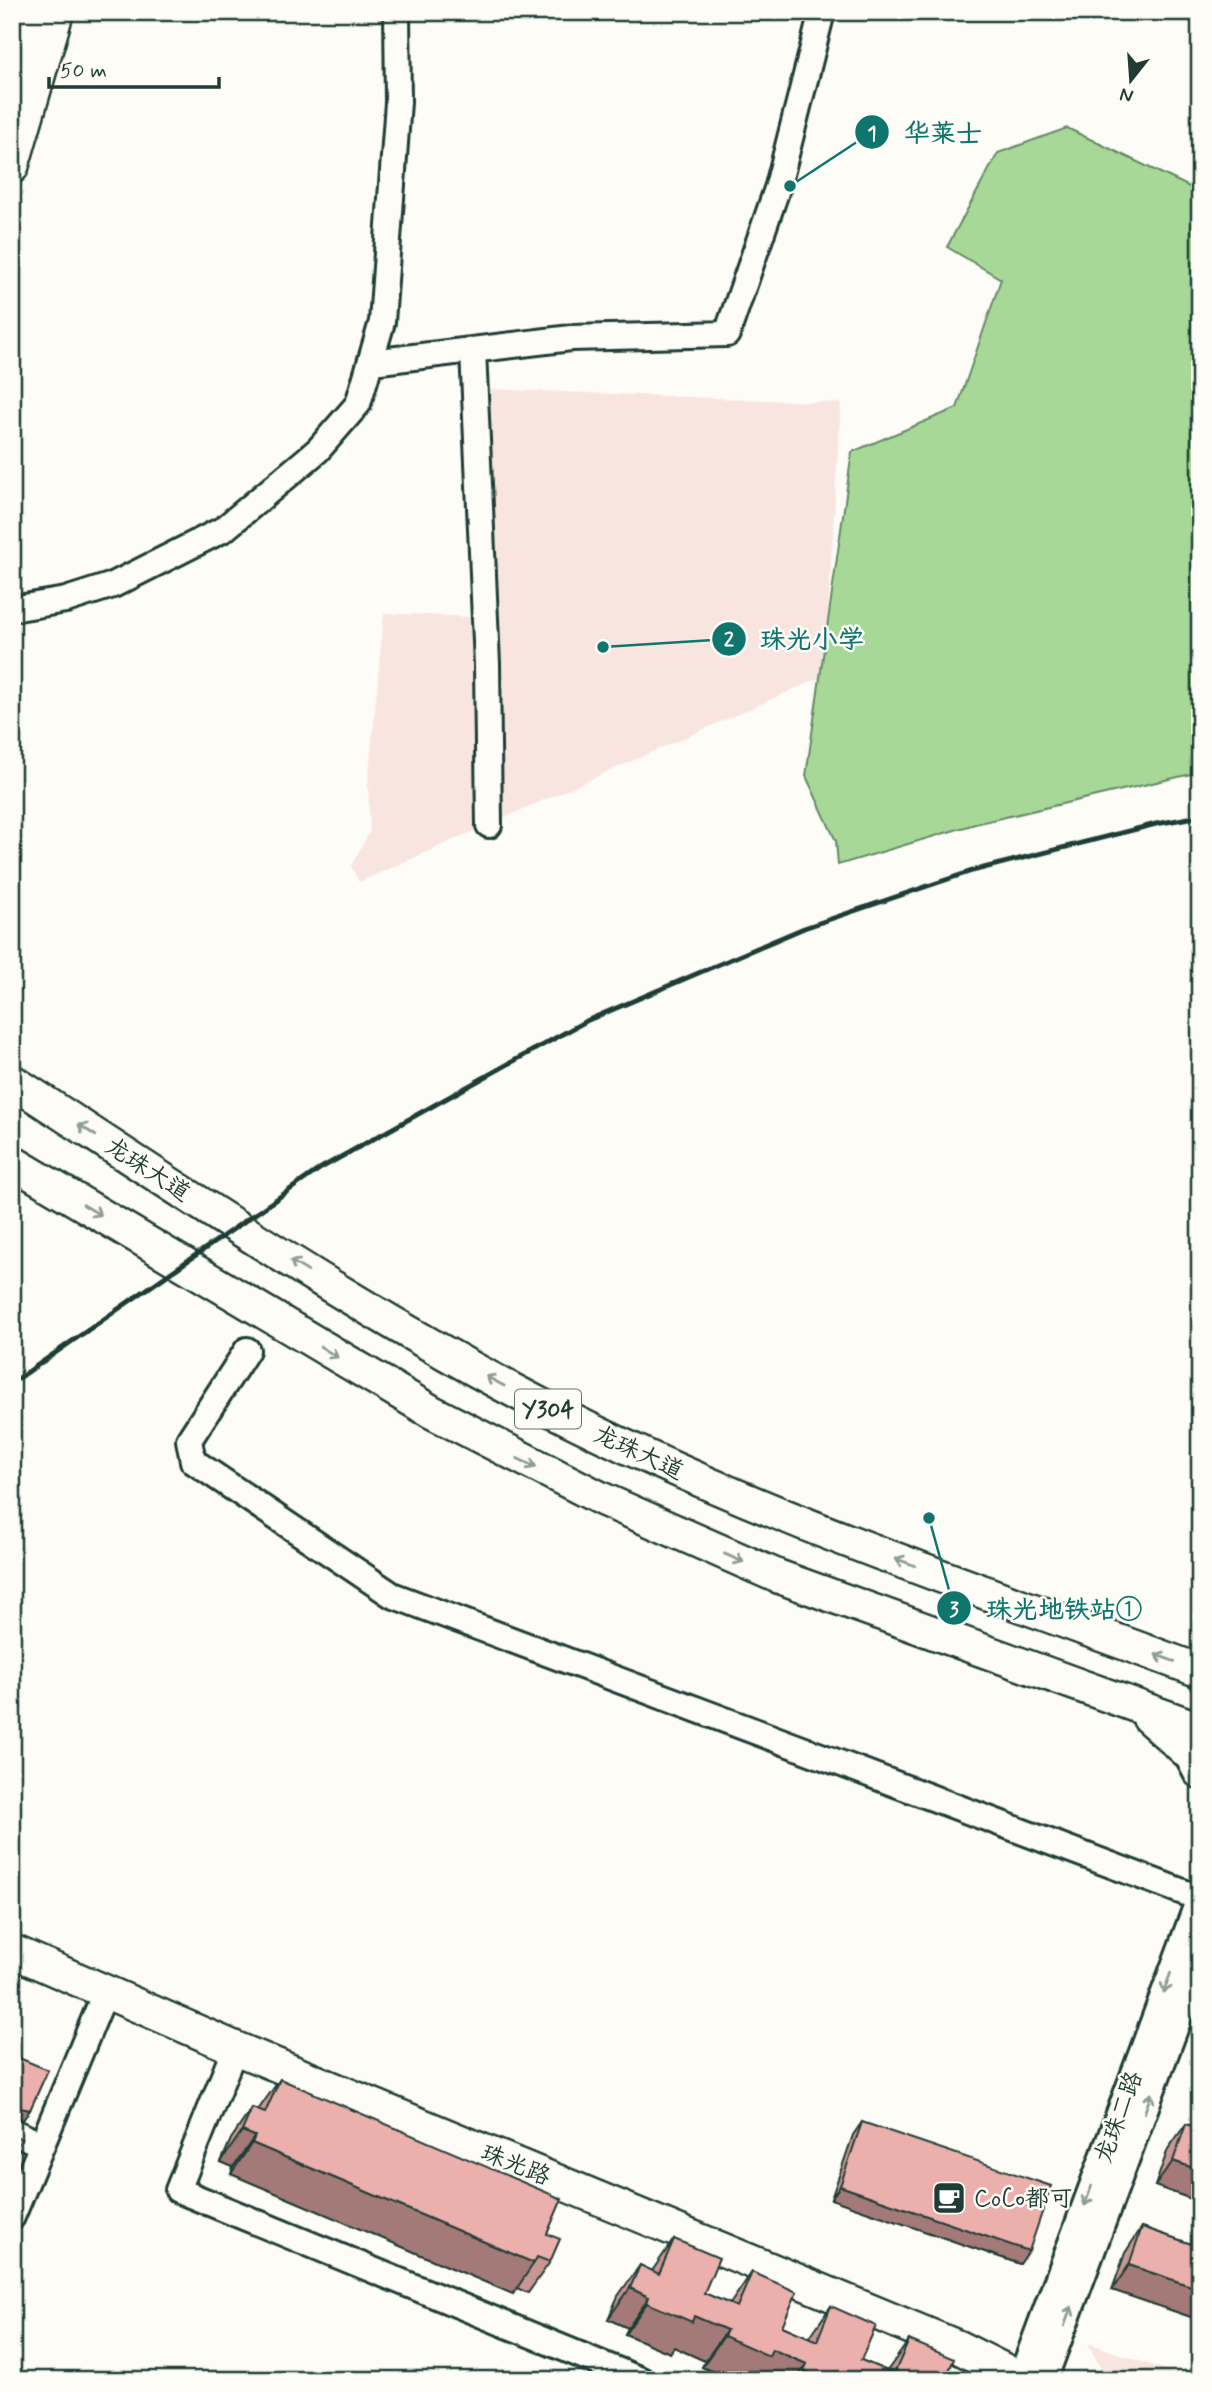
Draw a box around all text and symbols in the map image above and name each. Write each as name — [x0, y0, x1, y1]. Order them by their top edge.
scale bar — [49, 46, 219, 90]
north arrow — [1096, 46, 1166, 116]
text: 50 m — [60, 57, 107, 85]
text: N — [1117, 81, 1136, 109]
callout: 华莱士 — [855, 109, 996, 156]
text: 华莱士 — [904, 118, 982, 152]
text: 1 — [867, 120, 877, 148]
callout: 珠光小学 — [711, 615, 878, 662]
text: 珠光小学 — [760, 624, 864, 658]
text: 2 — [724, 626, 735, 654]
one-way arrow — [78, 1122, 98, 1136]
street label: 龙珠大道 — [98, 1131, 196, 1209]
one-way arrow — [81, 1203, 101, 1217]
one-way arrow — [290, 1259, 309, 1274]
one-way arrow — [318, 1346, 338, 1360]
one-way arrow — [486, 1374, 506, 1388]
road number: Y304 — [515, 1390, 581, 1428]
street label: 龙珠大道 — [588, 1419, 688, 1488]
one-way arrow — [516, 1456, 537, 1470]
one-way arrow — [723, 1552, 744, 1565]
one-way arrow — [894, 1555, 916, 1568]
callout: 珠光地铁站① — [937, 1585, 1156, 1632]
text: 珠光地铁站① — [986, 1594, 1142, 1628]
text: 3 — [949, 1596, 959, 1624]
one-way arrow — [1154, 1651, 1176, 1664]
one-way arrow — [1160, 1972, 1173, 1994]
street label: 龙珠二路 — [1088, 2067, 1150, 2168]
one-way arrow — [1142, 2092, 1155, 2114]
street label: 珠光路 — [476, 2138, 555, 2193]
cafe icon: CoCo都可 — [930, 2179, 968, 2217]
place label: CoCo都可 — [974, 2184, 1073, 2215]
one-way arrow — [1081, 2185, 1093, 2207]
one-way arrow — [1063, 2305, 1076, 2327]

